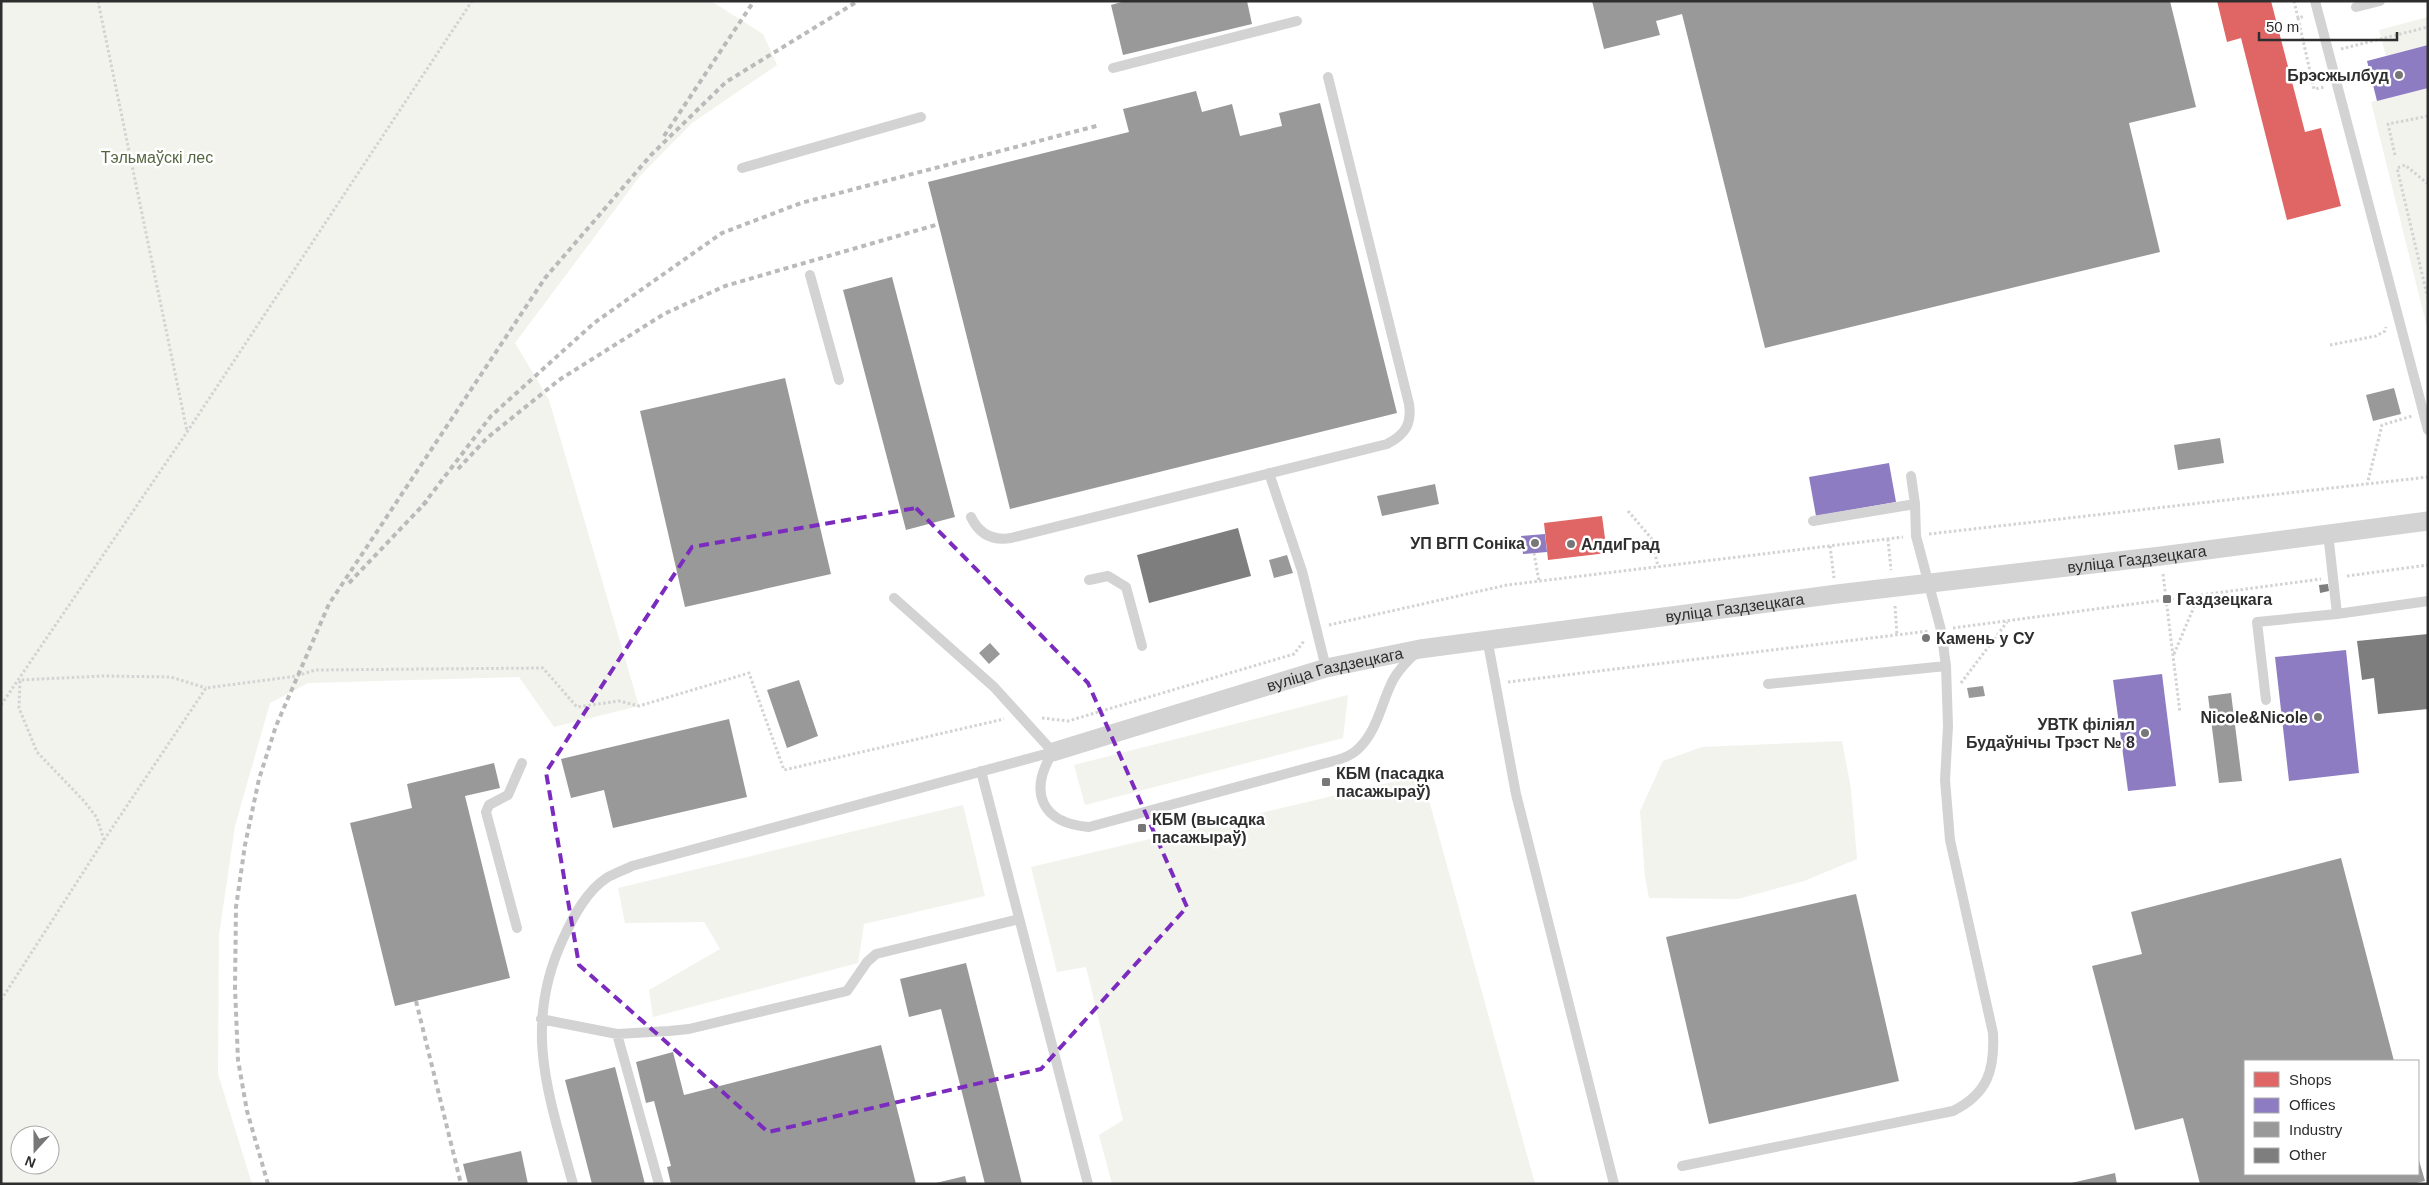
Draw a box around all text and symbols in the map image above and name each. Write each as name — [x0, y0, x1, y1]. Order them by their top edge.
scale bar — [2259, 10, 2396, 42]
text: 50 m — [2266, 18, 2299, 35]
place label: Брэсжылбуд — [2287, 67, 2389, 84]
marker: Брэсжылбуд — [2393, 69, 2405, 81]
park label: Тэльмаўскі лес — [101, 149, 213, 166]
place label: УП ВГП Соніка — [1410, 535, 1525, 552]
place label: АлдиГрад — [1581, 536, 1660, 553]
marker: УП ВГП Соніка — [1529, 537, 1541, 549]
marker: АлдиГрад — [1565, 538, 1577, 550]
street label: вуліца Газдзецкага — [2066, 542, 2207, 576]
street label: вуліца Газдзецкага — [1664, 590, 1805, 626]
place label: Газдзецкага — [2177, 591, 2272, 608]
marker: Газдзецкага — [2161, 593, 2173, 605]
place label: Камень у СУ — [1936, 630, 2035, 647]
marker: Камень у СУ — [1920, 632, 1932, 644]
street label: вуліца Газдзецкага — [1265, 645, 1405, 695]
place label: Nicole&Nicole — [2200, 709, 2308, 726]
marker: Nicole&Nicole — [2312, 711, 2324, 723]
place label: УВТК філіял Будаўнічы Трэст № 8 — [1966, 716, 2135, 751]
marker: УВТК філіял Будаўнічы Трэст № 8 — [2139, 727, 2151, 739]
place label: КБМ (пасадка пасажыраў) — [1336, 765, 1444, 800]
marker: КБМ (пасадка пасажыраў) — [1320, 776, 1332, 788]
place label: КБМ (высадка пасажыраў) — [1152, 811, 1265, 846]
marker: КБМ (высадка пасажыраў) — [1136, 822, 1148, 834]
legend — [2244, 1060, 2419, 1175]
text: Shops — [2289, 1071, 2332, 1088]
text: Offices — [2289, 1096, 2335, 1113]
text: Industry — [2289, 1121, 2343, 1138]
north arrow — [10, 1125, 60, 1175]
text: Other — [2289, 1146, 2327, 1163]
text: N — [23, 1153, 38, 1171]

